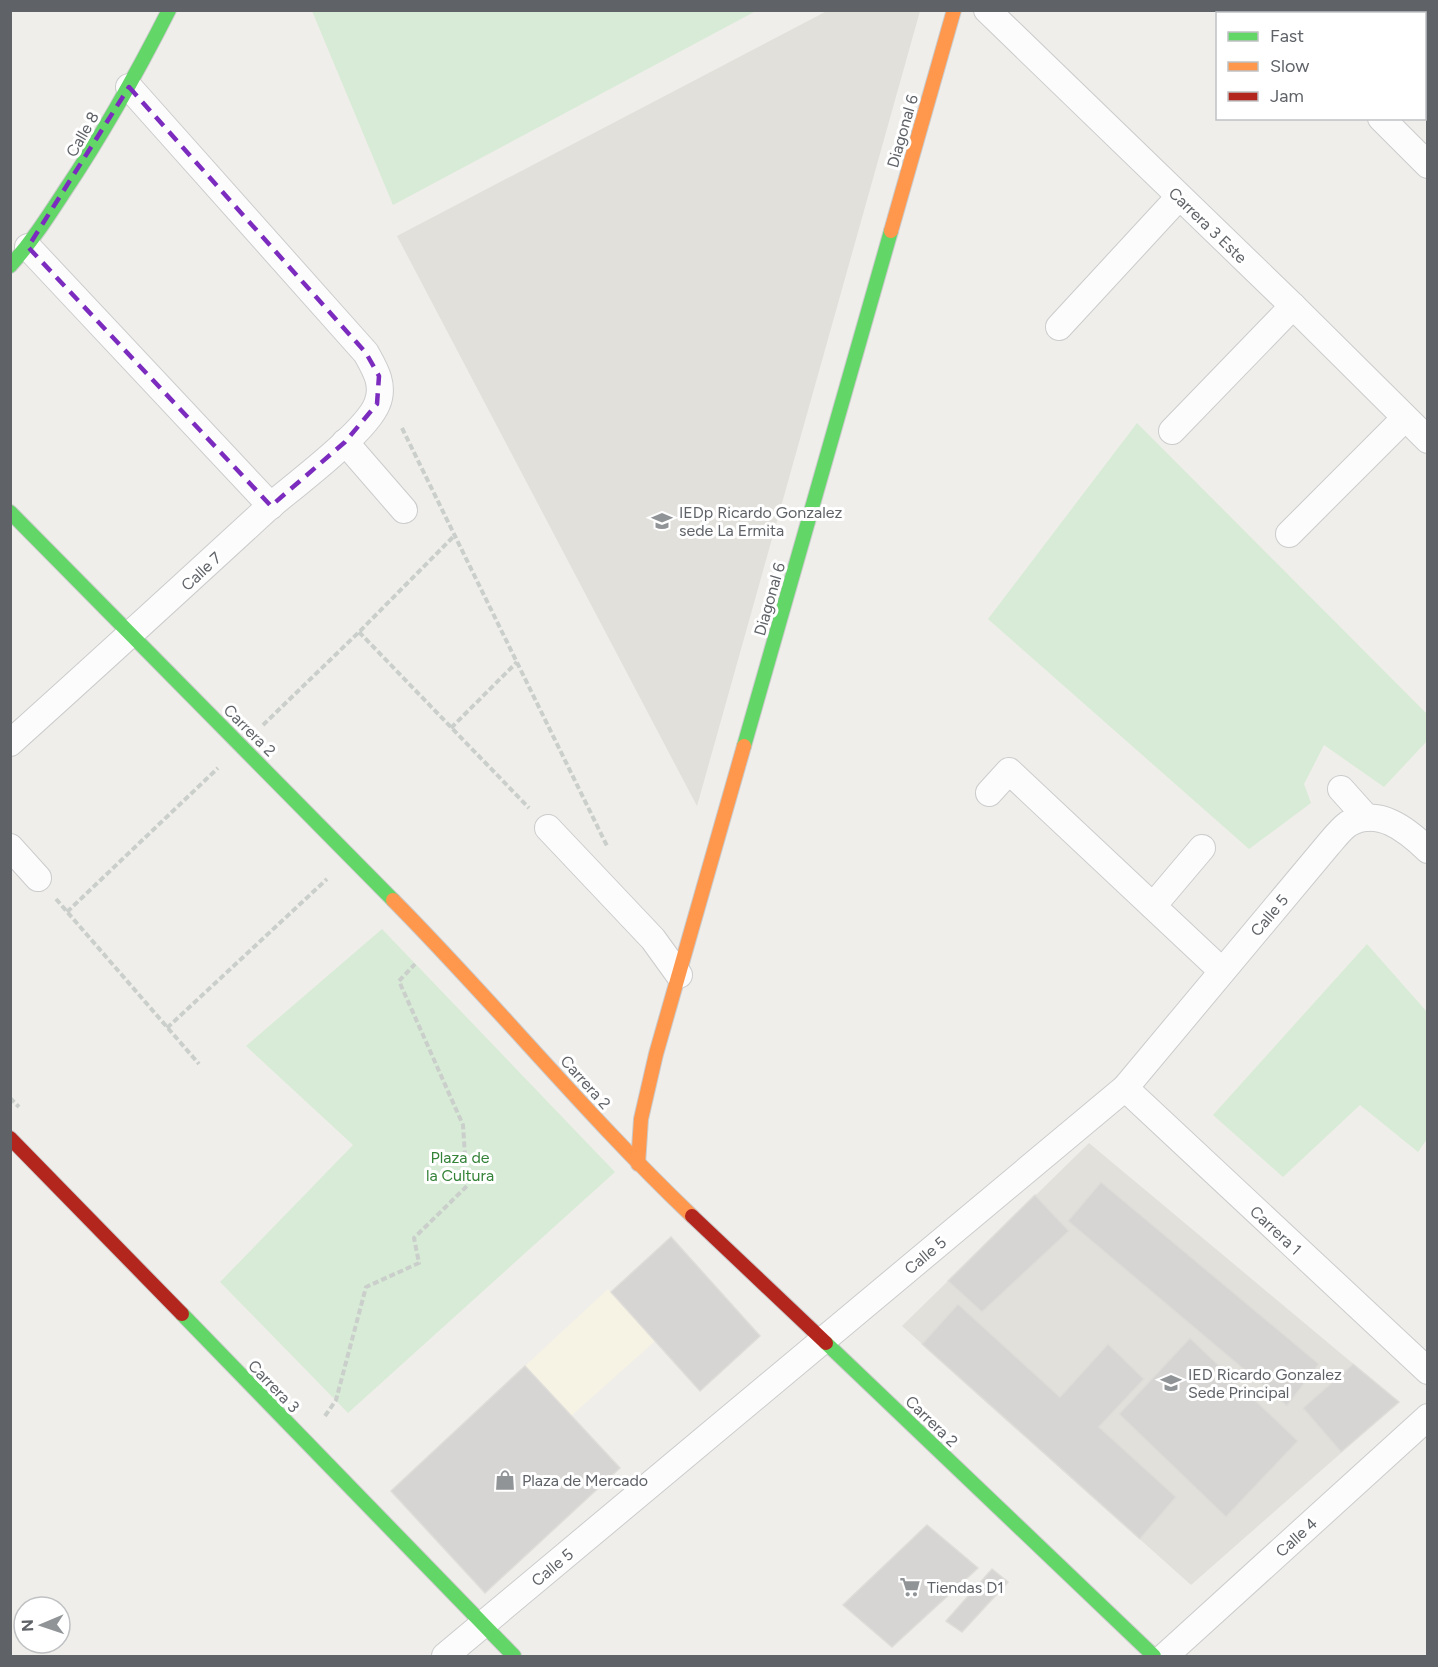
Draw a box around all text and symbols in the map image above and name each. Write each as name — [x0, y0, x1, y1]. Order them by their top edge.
legend — [1216, 12, 1426, 120]
text: Fast — [1270, 25, 1304, 47]
text: Slow — [1270, 55, 1309, 77]
text: Jam — [1270, 85, 1304, 107]
street label: Diagonal 6 — [883, 92, 922, 170]
street label: Calle 8 — [62, 108, 103, 160]
street label: Carrera 3 Este — [1165, 183, 1251, 267]
place label: IEDp Ricardo Gonzalez sede La Ermita — [679, 503, 842, 540]
school or university icon: IEDp Ricardo Gonzalez sede La Ermita — [650, 509, 674, 533]
street label: Calle 7 — [177, 548, 226, 595]
street label: Diagonal 6 — [750, 560, 789, 638]
street label: Carrera 2 — [220, 700, 280, 760]
street label: Calle 5 — [1246, 891, 1292, 940]
street label: Carrera 2 — [557, 1052, 615, 1113]
park label: Plaza de la Cultura — [426, 1148, 494, 1185]
street label: Carrera 1 — [1246, 1202, 1305, 1259]
street label: Calle 5 — [901, 1232, 950, 1278]
street label: Carrera 3 — [244, 1356, 303, 1416]
place label: IED Ricardo Gonzalez Sede Principal — [1188, 1365, 1342, 1402]
school or university icon: IED Ricardo Gonzalez Sede Principal — [1159, 1371, 1183, 1395]
street label: Carrera 2 — [901, 1392, 962, 1451]
shop icon: Plaza de Mercado — [493, 1468, 517, 1492]
place label: Plaza de Mercado — [522, 1471, 648, 1490]
street label: Calle 4 — [1272, 1514, 1321, 1561]
street label: Calle 5 — [528, 1544, 577, 1590]
supermarket icon: Tiendas D1 — [898, 1575, 922, 1599]
place label: Tiendas D1 — [927, 1578, 1004, 1597]
north arrow — [12, 1595, 72, 1655]
text: N — [18, 1619, 37, 1632]

